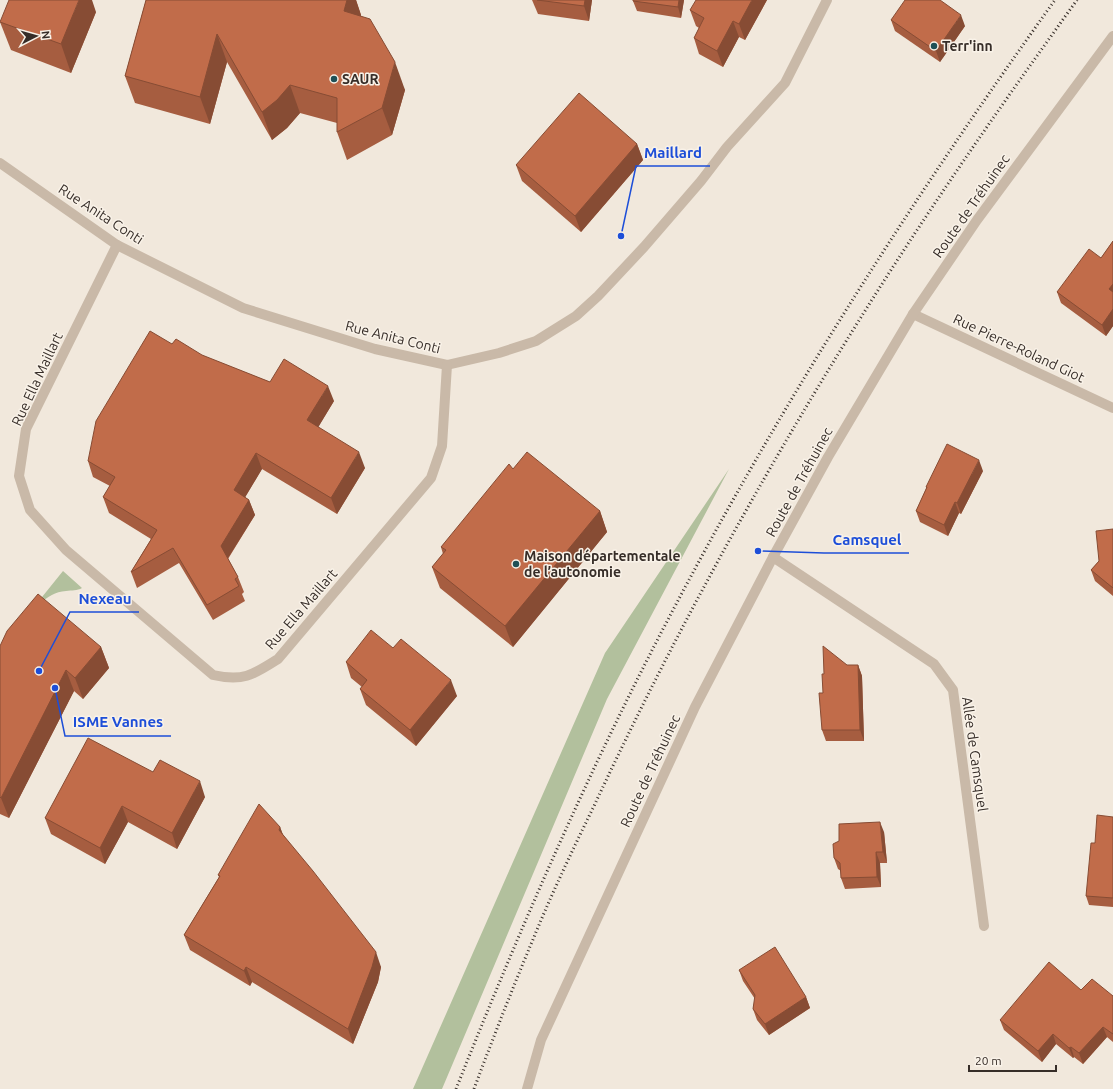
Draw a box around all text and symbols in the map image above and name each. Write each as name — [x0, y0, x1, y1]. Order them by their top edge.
north arrow — [16, 16, 56, 56]
text: N — [40, 30, 52, 40]
place label: Terr'inn — [942, 38, 993, 54]
marker: Terr'inn — [929, 41, 939, 51]
place label: SAUR — [342, 71, 379, 87]
marker: SAUR — [329, 74, 339, 84]
callout: Maillard — [636, 139, 710, 166]
text: Maillard — [644, 144, 702, 161]
street label: Route de Tréhuinec — [929, 151, 1013, 261]
street label: Rue Anita Conti — [56, 181, 146, 247]
street label: Rue Pierre-Roland Giot — [951, 311, 1088, 386]
street label: Rue Anita Conti — [344, 317, 442, 357]
street label: Rue Ella Maillart — [8, 329, 66, 428]
street label: Route de Tréhuinec — [762, 424, 836, 539]
callout: Camsquel — [824, 526, 909, 553]
text: Camsquel — [833, 531, 902, 548]
place label: Maison départementale de l’autonomie — [524, 548, 681, 580]
marker: Maison départementale de l’autonomie — [511, 559, 521, 569]
street label: Rue Ella Maillart — [262, 565, 341, 653]
callout: Nexeau — [70, 585, 139, 612]
text: Nexeau — [78, 590, 132, 607]
street label: Allée de Camsquel — [959, 696, 991, 813]
callout: ISME Vannes — [65, 709, 171, 736]
street label: Route de Tréhuinec — [617, 712, 683, 830]
text: ISME Vannes — [73, 713, 163, 730]
scale bar — [969, 1047, 1056, 1073]
text: 20 m — [975, 1054, 1002, 1067]

